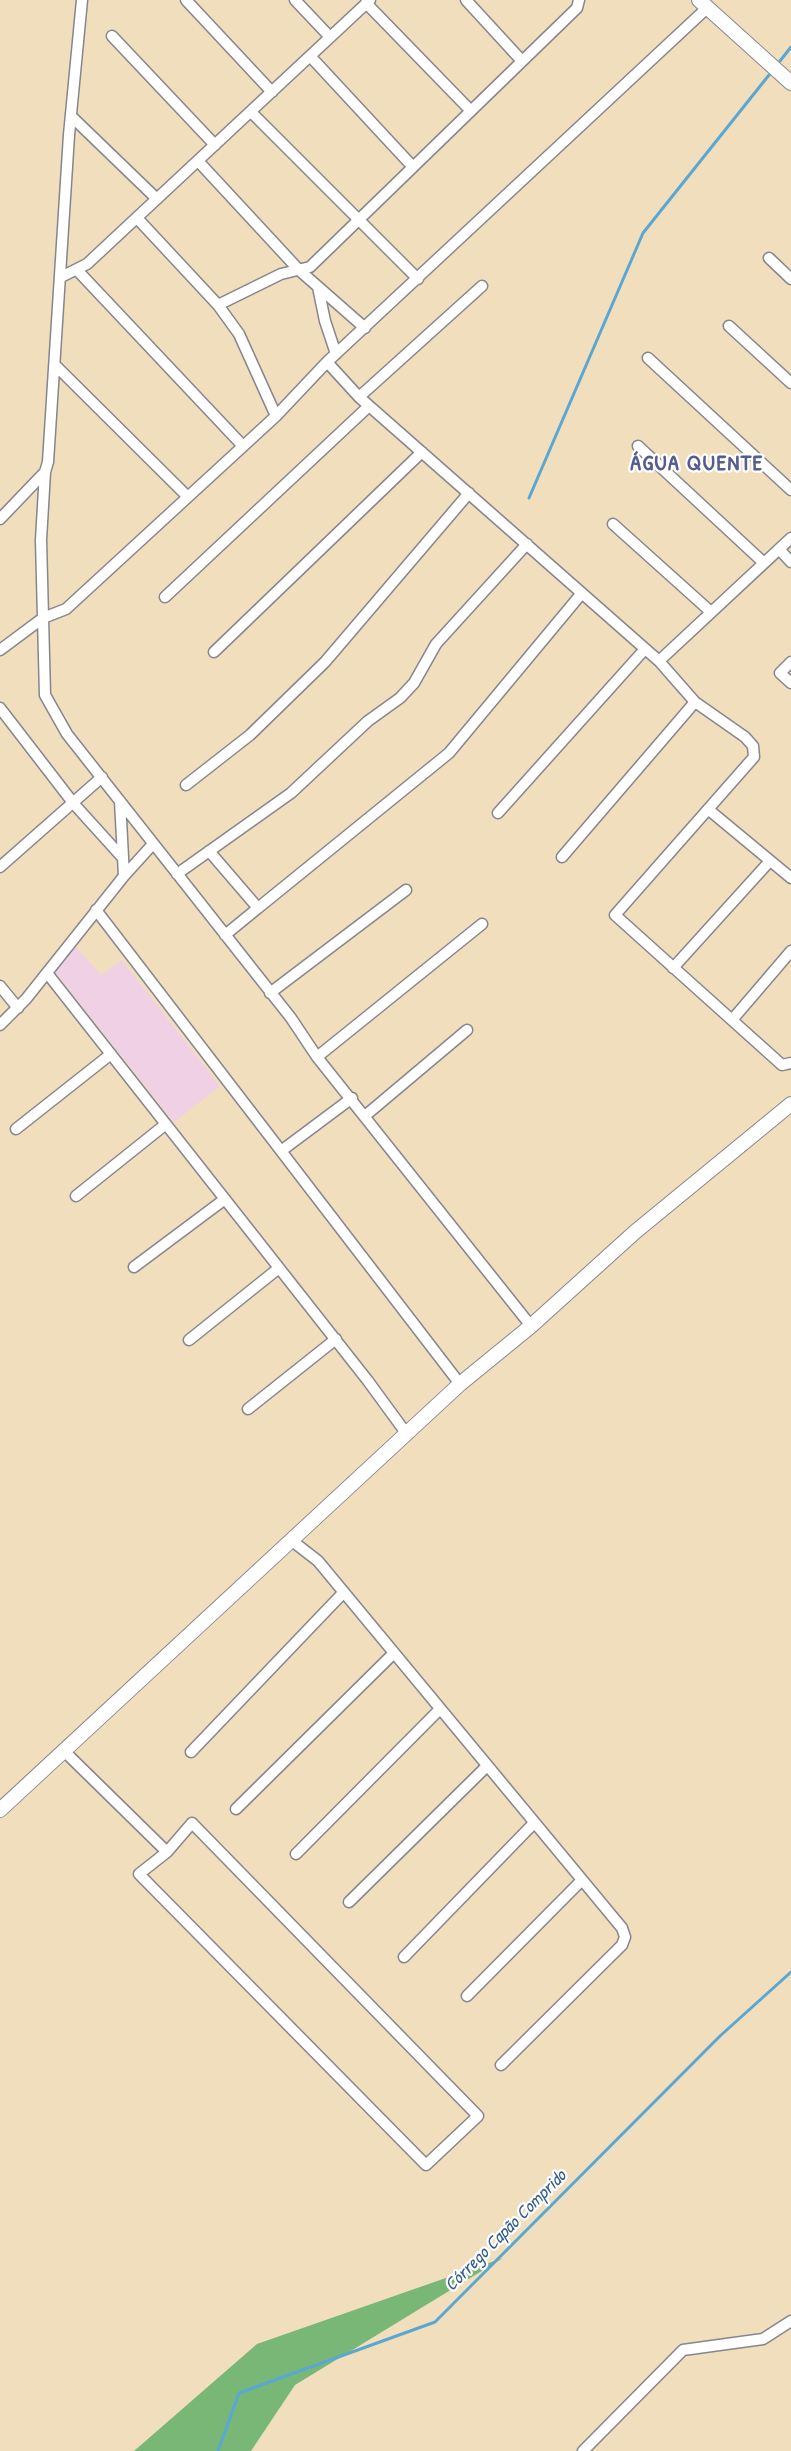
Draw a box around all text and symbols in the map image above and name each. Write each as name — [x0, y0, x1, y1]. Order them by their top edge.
district label: ÁGUA QUENTE — [630, 451, 764, 477]
water label: Córrego Capão Comprido — [441, 2166, 571, 2296]

